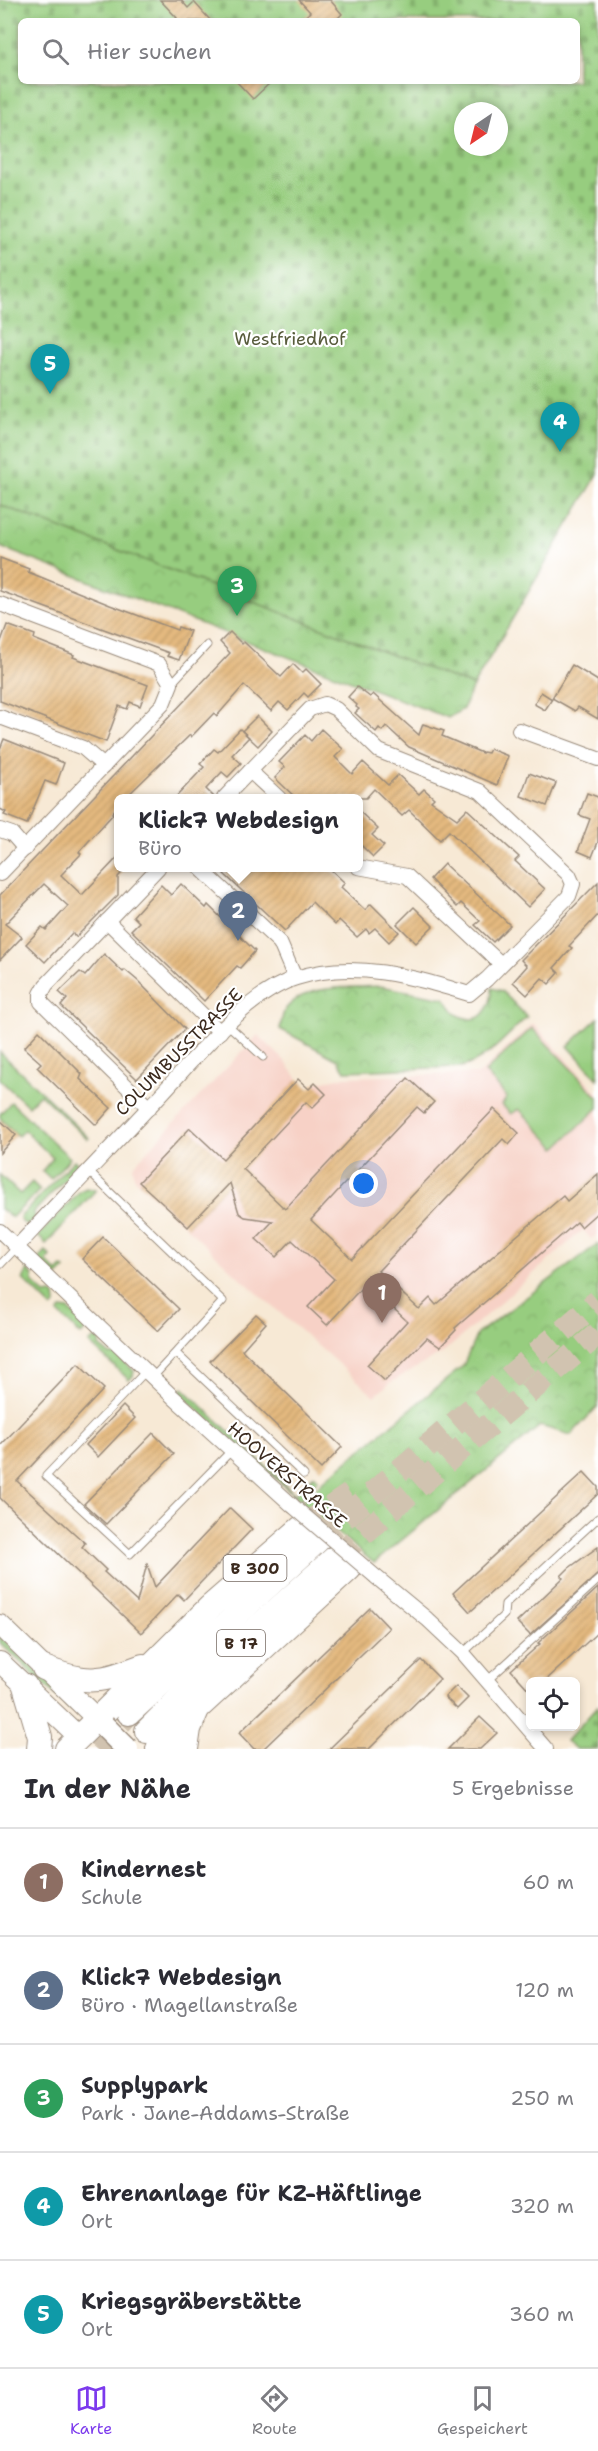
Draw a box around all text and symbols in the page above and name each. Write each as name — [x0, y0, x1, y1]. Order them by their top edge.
search box — [18, 18, 580, 84]
icon: search — [39, 35, 72, 68]
text: Hier suchen — [87, 37, 212, 66]
north arrow — [454, 102, 508, 156]
park label: Westfriedhof — [234, 327, 346, 351]
pin: 5 — [31, 344, 70, 394]
pin: 4 — [540, 402, 580, 452]
pin: 3 — [218, 566, 256, 616]
popup — [114, 794, 363, 872]
text: Klick7 Webdesign — [138, 806, 339, 835]
text: Büro — [138, 835, 182, 861]
pin: 2 — [218, 892, 258, 941]
street label: COLUMBUSSTRASSE — [110, 983, 248, 1121]
your location — [349, 1169, 378, 1198]
pin: 1 — [362, 1274, 401, 1323]
street label: HOOVERSTRASSE — [222, 1417, 352, 1533]
road number: B 300 — [224, 1555, 286, 1581]
road number: B 17 — [217, 1630, 265, 1656]
map controls — [526, 1677, 580, 1731]
button: locate — [526, 1677, 580, 1731]
text: In der Nähe — [24, 1771, 191, 1806]
text: 5 Ergebnisse — [452, 1775, 574, 1801]
text: Kindernest — [81, 1855, 206, 1884]
text: 1 — [39, 1869, 48, 1895]
text: 60 m — [522, 1869, 574, 1895]
text: Schule — [81, 1884, 143, 1910]
text: Klick7 Webdesign — [81, 1963, 282, 1992]
text: 2 — [37, 1977, 51, 2003]
text: 120 m — [515, 1977, 574, 2003]
text: Büro · Magellanstraße — [81, 1992, 298, 2018]
text: Supplypark — [81, 2071, 208, 2100]
text: 3 — [37, 2085, 51, 2111]
text: 250 m — [510, 2085, 574, 2111]
text: Park · Jane-Addams-Straße — [81, 2100, 350, 2126]
text: Ehrenanlage für KZ-Häftlinge — [81, 2179, 422, 2208]
text: 4 — [37, 2193, 51, 2219]
text: 320 m — [510, 2193, 574, 2219]
text: Ort — [81, 2208, 113, 2234]
text: Kriegsgräberstätte — [81, 2287, 302, 2316]
text: 5 — [37, 2301, 50, 2327]
text: 360 m — [509, 2301, 574, 2327]
text: Ort — [81, 2316, 113, 2342]
tab: Karte — [70, 2382, 112, 2439]
tab: Route — [252, 2382, 297, 2439]
tab: Gespeichert — [437, 2382, 528, 2439]

